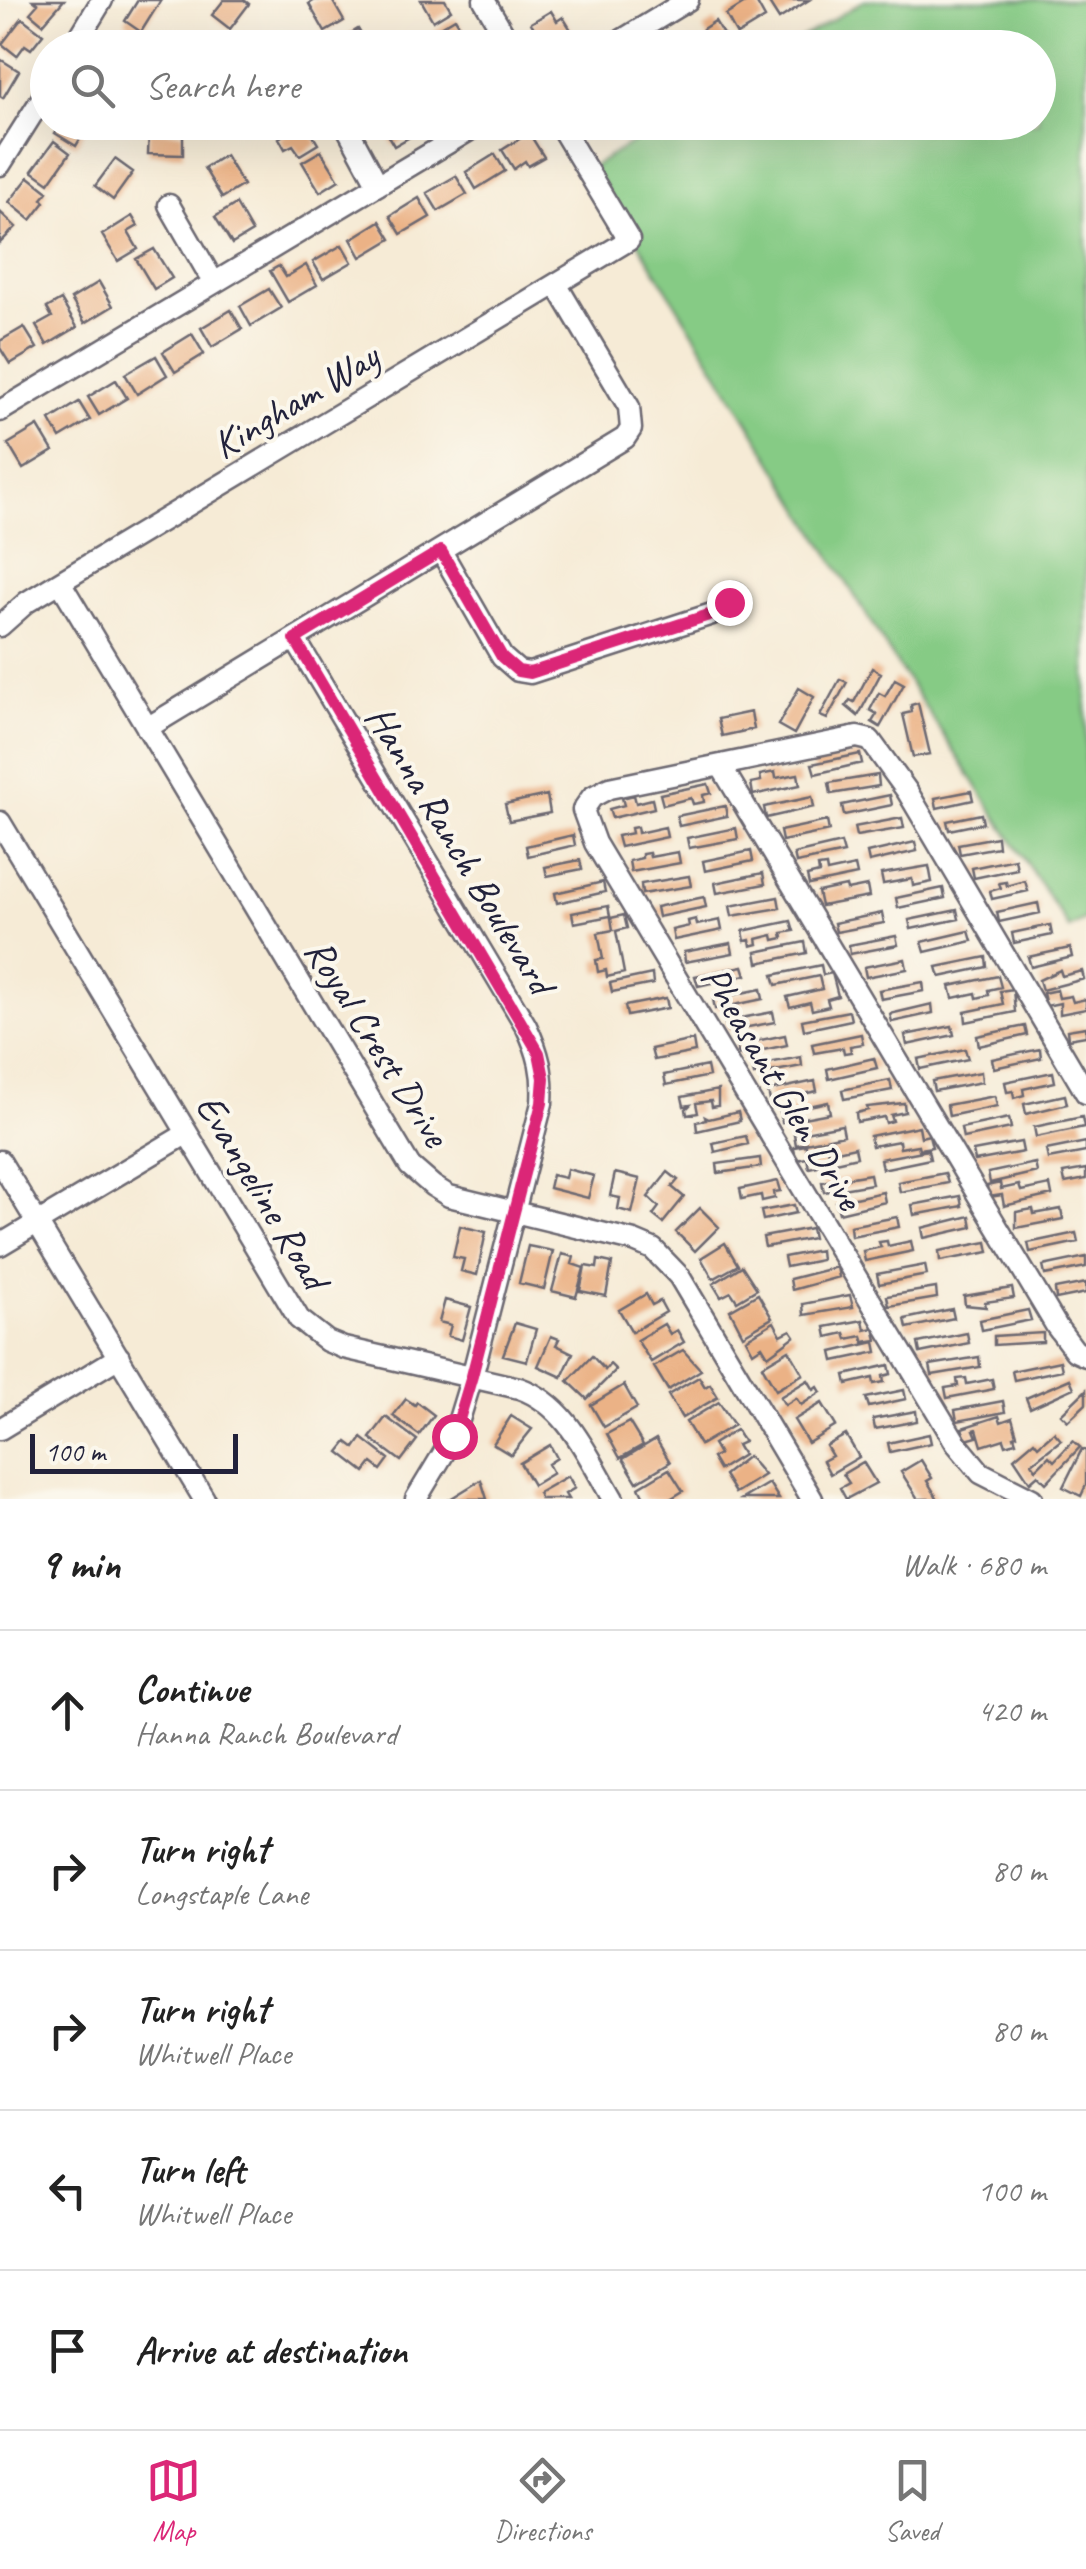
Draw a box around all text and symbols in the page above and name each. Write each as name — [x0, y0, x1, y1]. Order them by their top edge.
search box — [30, 30, 1056, 140]
icon: search — [65, 58, 120, 113]
text: Search here — [145, 62, 300, 109]
street label: Kingham Way — [203, 331, 390, 470]
route end — [707, 580, 753, 626]
street label: Hanna Ranch Boulevard — [354, 696, 569, 1007]
street label: Royal Crest Drive — [293, 929, 462, 1158]
street label: Pheasant Glen Drive — [690, 956, 876, 1221]
street label: Evangeline Road — [184, 1085, 343, 1303]
route start — [432, 1414, 478, 1460]
scale bar — [30, 1429, 238, 1473]
text: 100 m — [45, 1434, 105, 1469]
text: 9 min — [40, 1538, 120, 1591]
text: Walk · 680 m — [902, 1544, 1046, 1585]
text: Continue — [135, 1666, 249, 1713]
icon: ahead — [40, 1683, 95, 1738]
text: 420 m — [977, 1690, 1046, 1731]
text: Hanna Ranch Boulevard — [135, 1713, 397, 1754]
text: Turn right — [135, 1826, 269, 1873]
icon: right — [40, 1843, 95, 1898]
text: 80 m — [992, 1850, 1046, 1891]
text: Longstaple Lane — [135, 1873, 308, 1914]
text: Turn right — [135, 1986, 269, 2033]
icon: right — [40, 2003, 95, 2058]
text: 80 m — [992, 2010, 1046, 2051]
text: Whitwell Place — [135, 2033, 291, 2074]
text: Turn left — [135, 2146, 245, 2193]
icon: left — [40, 2163, 95, 2218]
text: 100 m — [977, 2170, 1046, 2211]
text: Whitwell Place — [135, 2193, 291, 2234]
icon: arrive — [40, 2323, 95, 2378]
text: Arrive at destination — [135, 2327, 407, 2374]
tab: Map — [146, 2453, 201, 2548]
tab: Directions — [494, 2453, 592, 2548]
tab: Saved — [885, 2453, 940, 2548]

